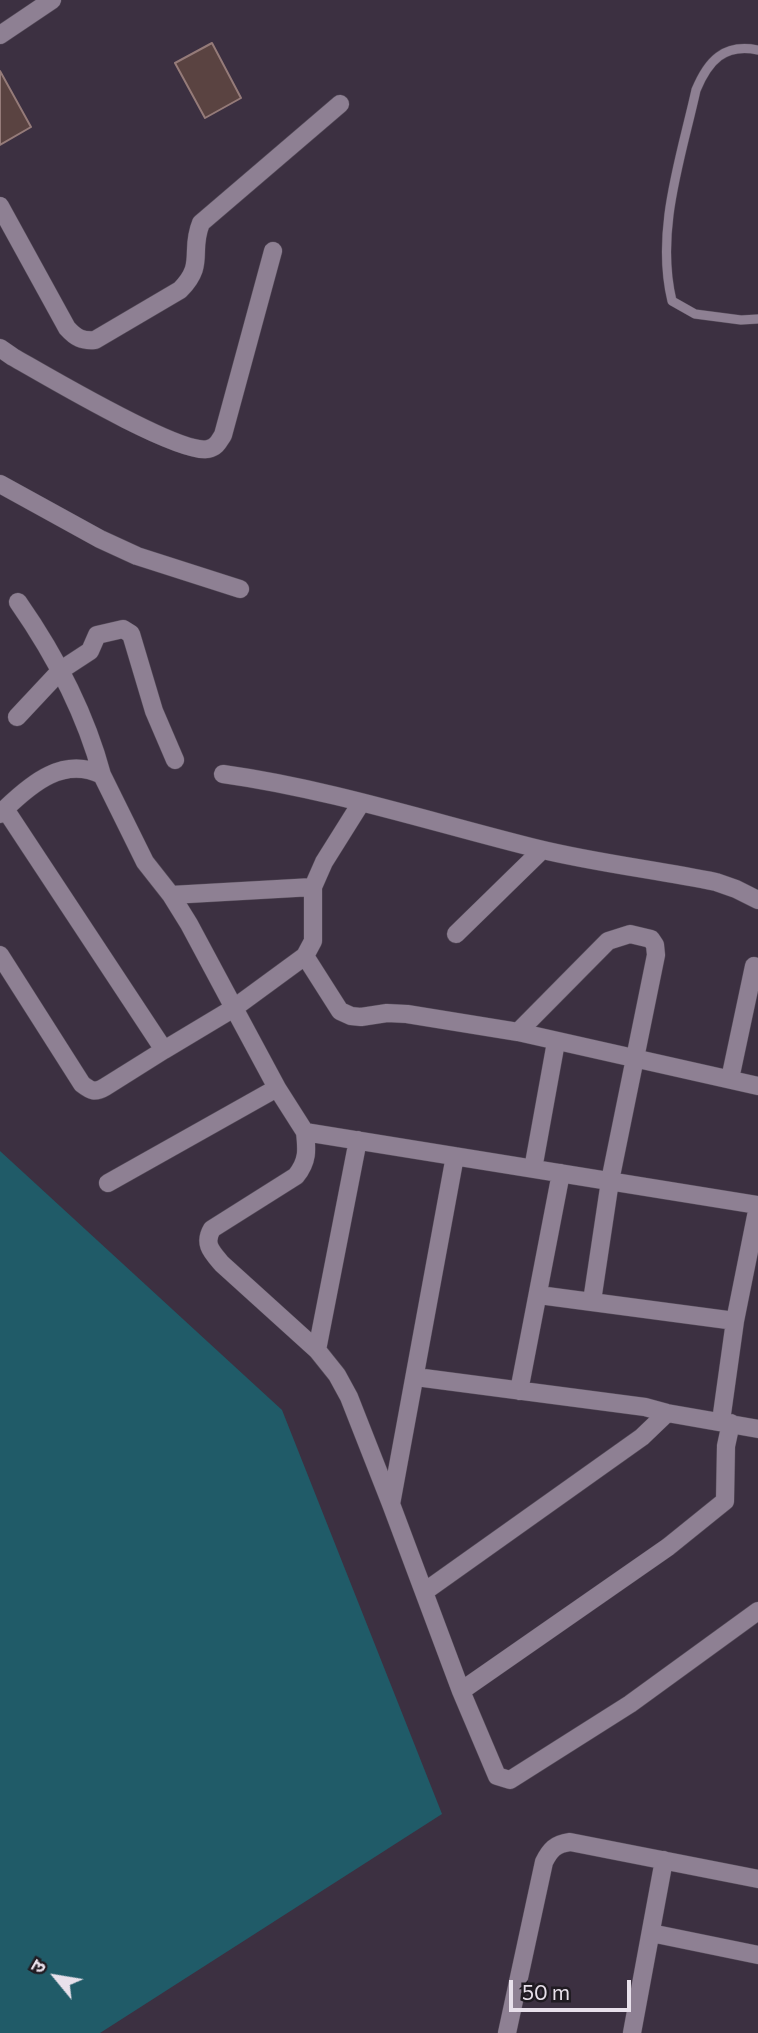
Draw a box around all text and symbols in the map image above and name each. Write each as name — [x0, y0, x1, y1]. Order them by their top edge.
north arrow — [21, 1942, 91, 2012]
text: उ — [25, 1956, 50, 1977]
scale bar — [513, 1966, 636, 2010]
text: 50 m — [522, 1979, 570, 2004]

